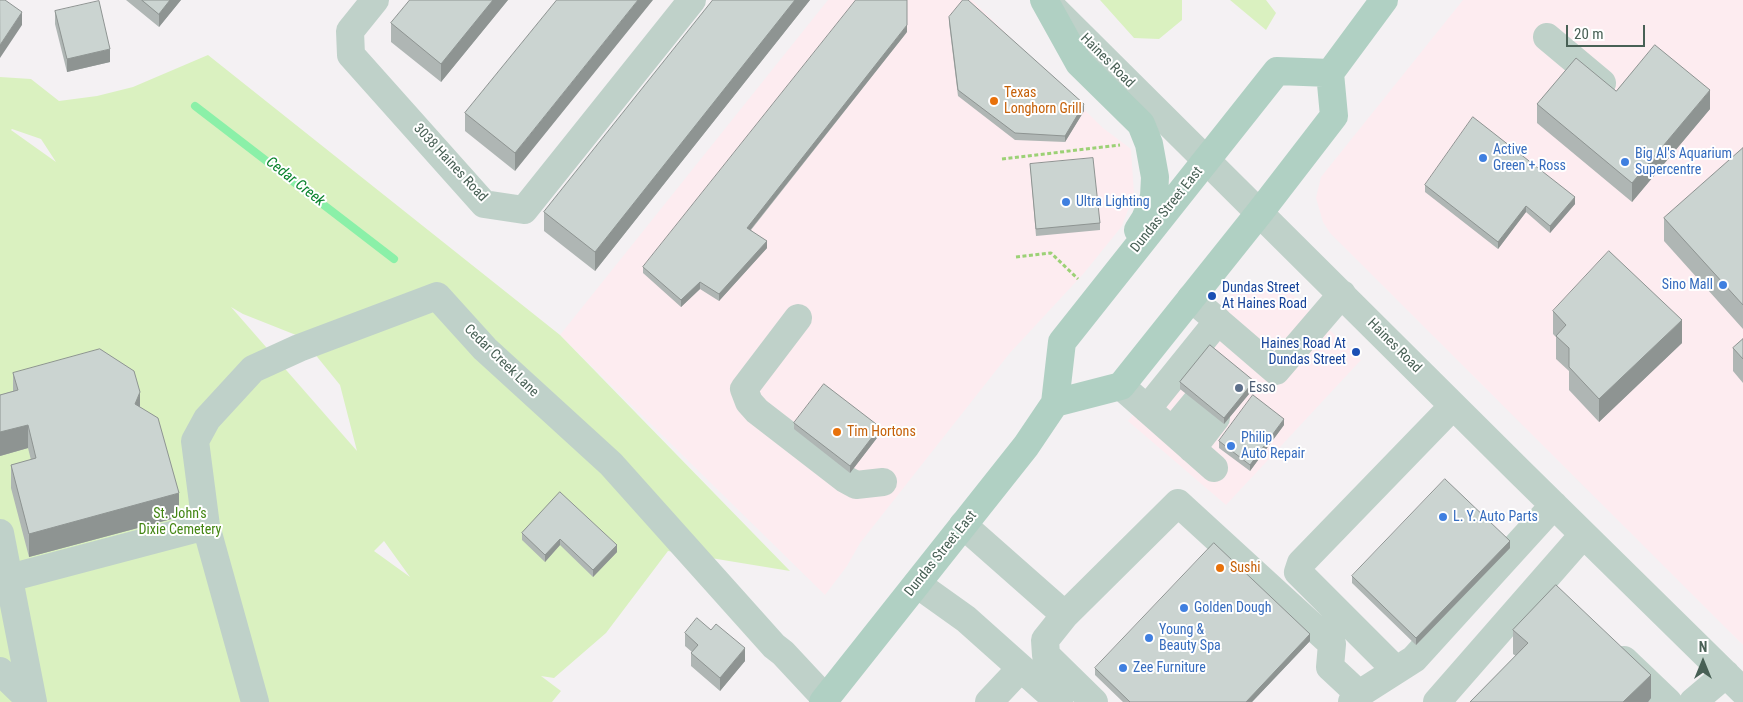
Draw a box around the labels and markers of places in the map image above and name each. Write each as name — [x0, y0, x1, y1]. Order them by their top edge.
place label: Texas Longhorn Grill — [1004, 85, 1082, 118]
marker: Texas Longhorn Grill — [988, 95, 1000, 107]
place label: Active Green + Ross — [1493, 142, 1566, 174]
place label: Big Al's Aquarium Supercentre — [1635, 146, 1732, 178]
marker: Active Green + Ross — [1477, 152, 1489, 164]
marker: Big Al's Aquarium Supercentre — [1619, 156, 1631, 168]
place label: Ultra Lighting — [1076, 194, 1150, 210]
marker: Ultra Lighting — [1060, 196, 1072, 208]
place label: Sino Mall — [1662, 277, 1713, 293]
marker: Sino Mall — [1717, 279, 1729, 291]
place label: Dundas Street At Haines Road — [1222, 280, 1307, 312]
marker: Dundas Street At Haines Road — [1206, 290, 1218, 302]
place label: Haines Road At Dundas Street — [1261, 336, 1346, 368]
marker: Haines Road At Dundas Street — [1350, 346, 1362, 358]
place label: Esso — [1249, 380, 1276, 396]
marker: Esso — [1233, 382, 1245, 394]
place label: Tim Hortons — [847, 424, 916, 440]
marker: Tim Hortons — [831, 426, 843, 438]
place label: Philip Auto Repair — [1241, 430, 1305, 462]
marker: Philip Auto Repair — [1225, 440, 1237, 452]
place label: L. Y. Auto Parts — [1453, 509, 1538, 525]
marker: L. Y. Auto Parts — [1437, 511, 1449, 523]
place label: Sushi — [1230, 560, 1260, 576]
marker: Sushi — [1214, 562, 1226, 574]
place label: Golden Dough — [1194, 600, 1271, 616]
marker: Golden Dough — [1178, 602, 1190, 614]
place label: Young & Beauty Spa — [1159, 622, 1221, 654]
marker: Young & Beauty Spa — [1143, 632, 1155, 644]
place label: Zee Furniture — [1133, 660, 1206, 676]
marker: Zee Furniture — [1117, 662, 1129, 674]

